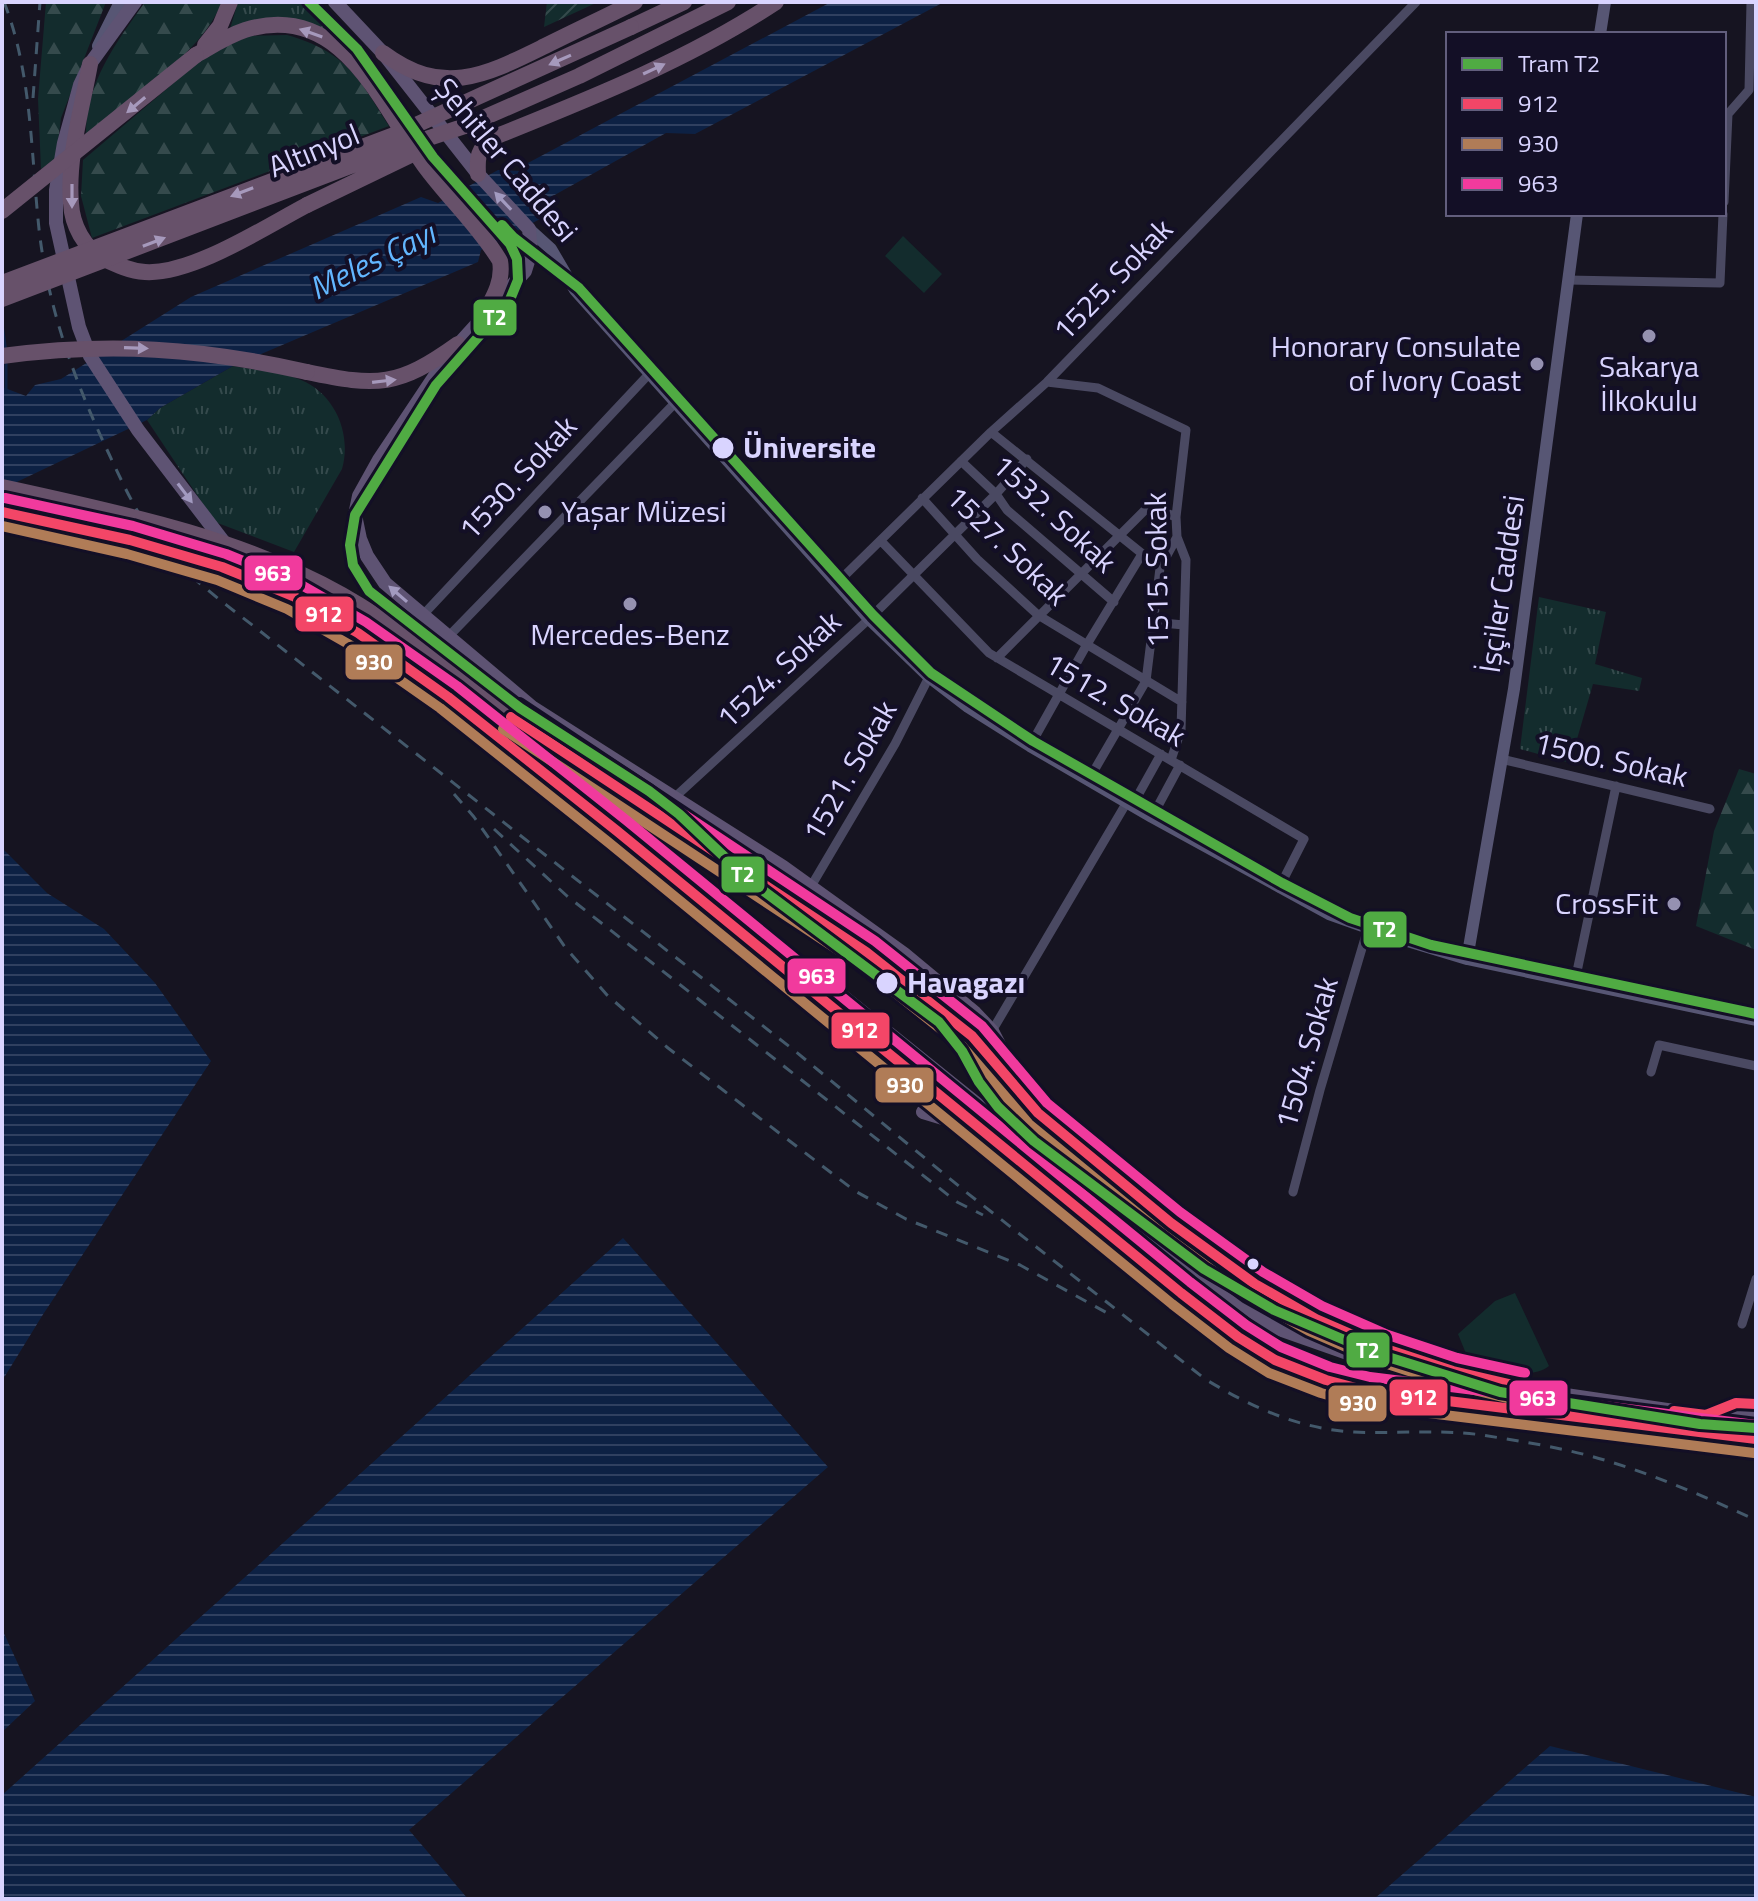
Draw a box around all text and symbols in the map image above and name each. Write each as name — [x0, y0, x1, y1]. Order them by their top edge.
one-way arrow — [298, 26, 322, 38]
legend — [1446, 32, 1726, 216]
text: Tram T2 — [1518, 45, 1600, 81]
one-way arrow — [548, 53, 571, 66]
one-way arrow — [642, 62, 666, 76]
street label: Şehitler Caddesi — [424, 67, 589, 252]
text: 912 — [1518, 85, 1558, 121]
one-way arrow — [126, 96, 146, 113]
street label: Altınyol — [261, 111, 366, 189]
text: 930 — [1518, 125, 1558, 161]
text: 963 — [1518, 165, 1558, 201]
one-way arrow — [66, 184, 78, 209]
one-way arrow — [230, 186, 254, 199]
one-way arrow — [495, 192, 513, 211]
street label: 1525. Sokak — [1042, 207, 1183, 351]
water label: Meles Çayı — [300, 208, 445, 311]
one-way arrow — [142, 235, 166, 248]
line badge: T2 — [472, 298, 518, 337]
text: T2 — [483, 300, 507, 334]
place label: Honorary Consulate of Ivory Coast — [1271, 323, 1521, 403]
marker: Sakarya İlkokulu — [1640, 327, 1658, 345]
one-way arrow — [124, 341, 149, 354]
place label: Sakarya İlkokulu — [1599, 343, 1699, 423]
marker: Honorary Consulate of Ivory Coast — [1528, 355, 1546, 373]
one-way arrow — [372, 374, 397, 387]
street label: 1530. Sokak — [447, 405, 587, 550]
place label: Üniversite — [743, 424, 876, 470]
marker: Üniversite — [710, 435, 736, 461]
street label: 1532. Sokak — [982, 443, 1127, 583]
street label: 1527. Sokak — [936, 475, 1080, 616]
one-way arrow — [176, 483, 192, 503]
place label: Yaşar Müzesi — [561, 488, 727, 534]
street label: 1515. Sokak — [1132, 492, 1180, 648]
street label: İşçiler Caddesi — [1466, 492, 1536, 676]
marker: Yaşar Müzesi — [536, 503, 554, 521]
line badge: 963 — [243, 554, 304, 592]
text: 963 — [255, 556, 291, 590]
one-way arrow — [388, 586, 408, 603]
line badge: 912 — [294, 595, 355, 633]
marker: Mercedes-Benz — [621, 595, 639, 613]
text: 912 — [306, 597, 342, 631]
street label: 1524. Sokak — [706, 599, 851, 739]
place label: Mercedes-Benz — [530, 611, 730, 657]
street label: 1512. Sokak — [1036, 640, 1195, 758]
line badge: 930 — [344, 643, 404, 681]
text: 930 — [356, 645, 392, 679]
street label: 1521. Sokak — [790, 691, 908, 850]
street label: 1500. Sokak — [1530, 719, 1692, 799]
line badge: T2 — [720, 855, 766, 894]
text: T2 — [731, 857, 755, 891]
place label: CrossFit — [1555, 880, 1658, 926]
marker: CrossFit — [1665, 895, 1683, 913]
line badge: T2 — [1362, 910, 1408, 949]
text: T2 — [1373, 912, 1397, 946]
line badge: 963 — [786, 957, 847, 995]
text: 963 — [799, 959, 835, 993]
place label: Havagazı — [907, 959, 1025, 1005]
marker: Havagazı — [874, 970, 900, 996]
street label: 1504. Sokak — [1262, 971, 1350, 1134]
line badge: 912 — [830, 1011, 891, 1050]
text: 912 — [842, 1013, 878, 1047]
line badge: 930 — [874, 1066, 935, 1104]
text: 930 — [887, 1068, 923, 1102]
unlabelled marker — [1245, 1256, 1261, 1272]
line badge: T2 — [1345, 1331, 1391, 1369]
text: T2 — [1356, 1333, 1380, 1367]
line badge: 912 — [1388, 1378, 1449, 1417]
line badge: 963 — [1508, 1379, 1569, 1417]
text: 912 — [1401, 1380, 1437, 1414]
text: 963 — [1520, 1381, 1556, 1415]
line badge: 930 — [1327, 1384, 1388, 1423]
text: 930 — [1340, 1386, 1376, 1420]

